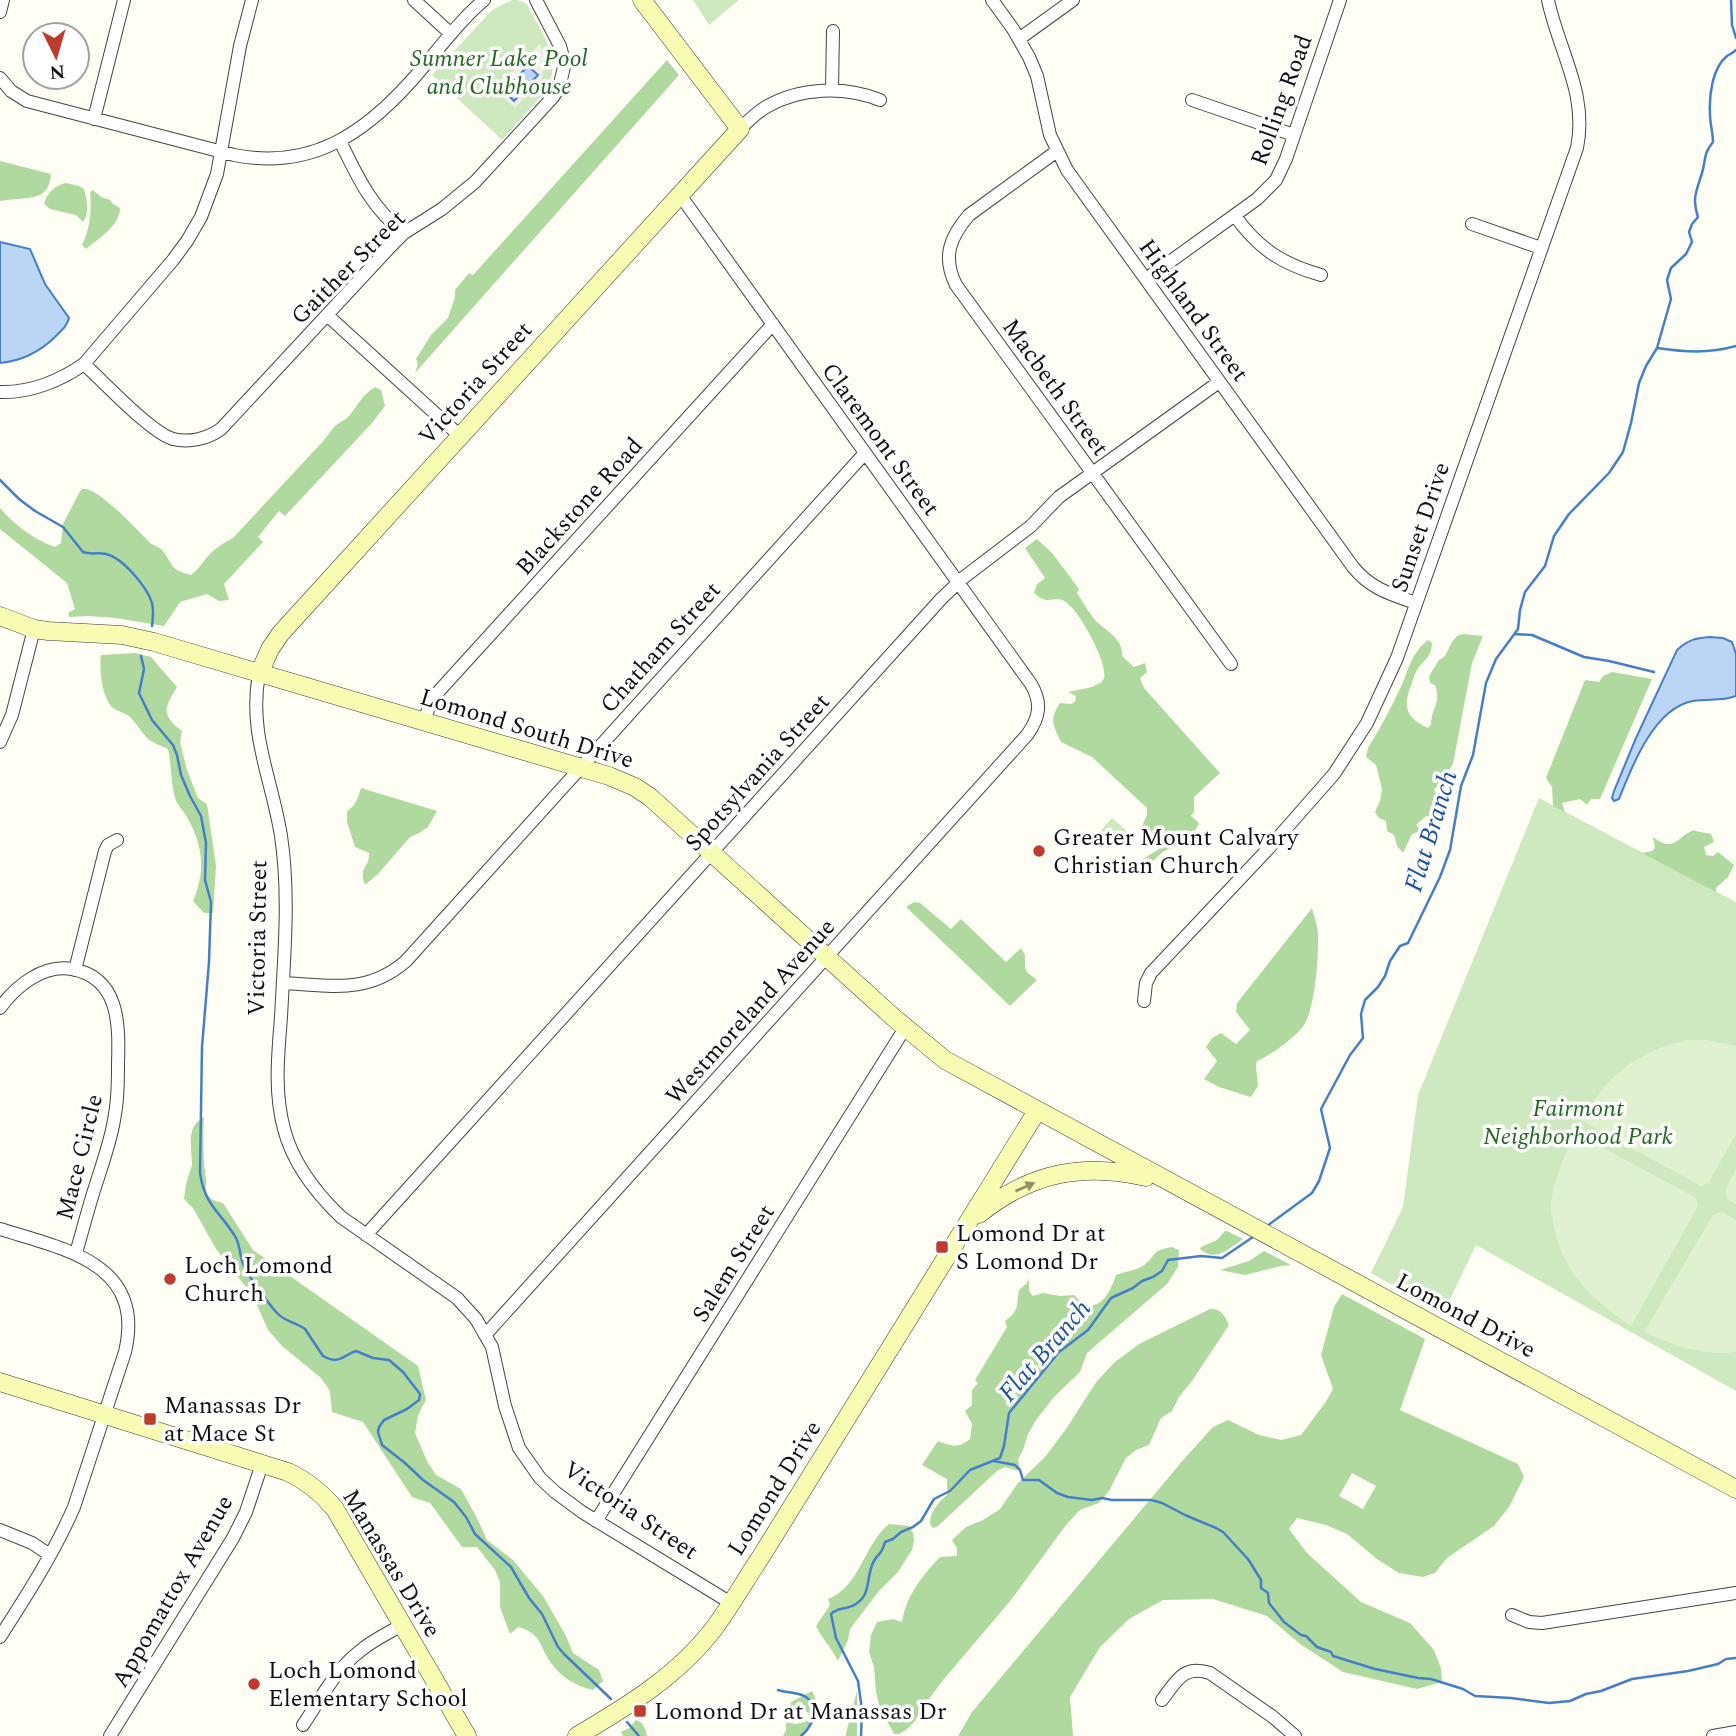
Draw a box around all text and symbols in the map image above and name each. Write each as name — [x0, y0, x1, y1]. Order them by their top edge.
north arrow — [21, 21, 91, 91]
street label: Rolling Road — [1242, 30, 1322, 171]
park label: Sumner Lake Pool and Clubhouse — [410, 41, 588, 105]
text: N — [48, 56, 66, 87]
street label: Gaither Street — [283, 202, 415, 334]
street label: Highland Street — [1129, 232, 1257, 390]
street label: Macbeth Street — [993, 311, 1118, 464]
street label: Victoria Street — [410, 314, 541, 454]
street label: Claremont Street — [812, 355, 948, 524]
street label: Blackstone Road — [507, 429, 652, 584]
street label: Sunset Drive — [1382, 457, 1460, 597]
street label: Chatham Street — [592, 574, 730, 722]
street label: Lomond South Drive — [415, 679, 638, 779]
street label: Spotsylvania Street — [677, 685, 839, 860]
water label: Flat Branch — [1394, 765, 1468, 897]
place label: Greater Mount Calvary Christian Church — [1053, 820, 1300, 884]
marker: Greater Mount Calvary Christian Church — [1031, 843, 1047, 859]
street label: Victoria Street — [239, 860, 277, 1016]
street label: Westmoreland Avenue — [657, 911, 844, 1113]
street label: Mace Circle — [47, 1091, 113, 1224]
park label: Fairmont Neighborhood Park — [1483, 1091, 1673, 1155]
one-way arrow — [1015, 1181, 1035, 1193]
street label: Salem Street — [683, 1198, 784, 1330]
place label: Lomond Dr at S Lomond Dr — [956, 1216, 1105, 1280]
marker: Lomond Dr at S Lomond Dr — [934, 1239, 950, 1255]
place label: Loch Lomond Church — [184, 1248, 333, 1312]
street label: Lomond Drive — [1389, 1264, 1542, 1368]
marker: Loch Lomond Church — [162, 1271, 178, 1287]
water label: Flat Branch — [989, 1290, 1101, 1411]
place label: Manassas Dr at Mace St — [164, 1388, 301, 1452]
marker: Manassas Dr at Mace St — [142, 1411, 158, 1427]
street label: Lomond Drive — [719, 1414, 831, 1563]
street label: Victoria Street — [556, 1452, 705, 1569]
street label: Manassas Drive — [333, 1482, 450, 1645]
street label: Appomattox Avenue — [103, 1488, 243, 1695]
place label: Loch Lomond Elementary School — [268, 1653, 468, 1717]
marker: Loch Lomond Elementary School — [246, 1676, 262, 1692]
place label: Lomond Dr at Manassas Dr — [654, 1694, 947, 1730]
marker: Lomond Dr at Manassas Dr — [632, 1703, 648, 1719]

